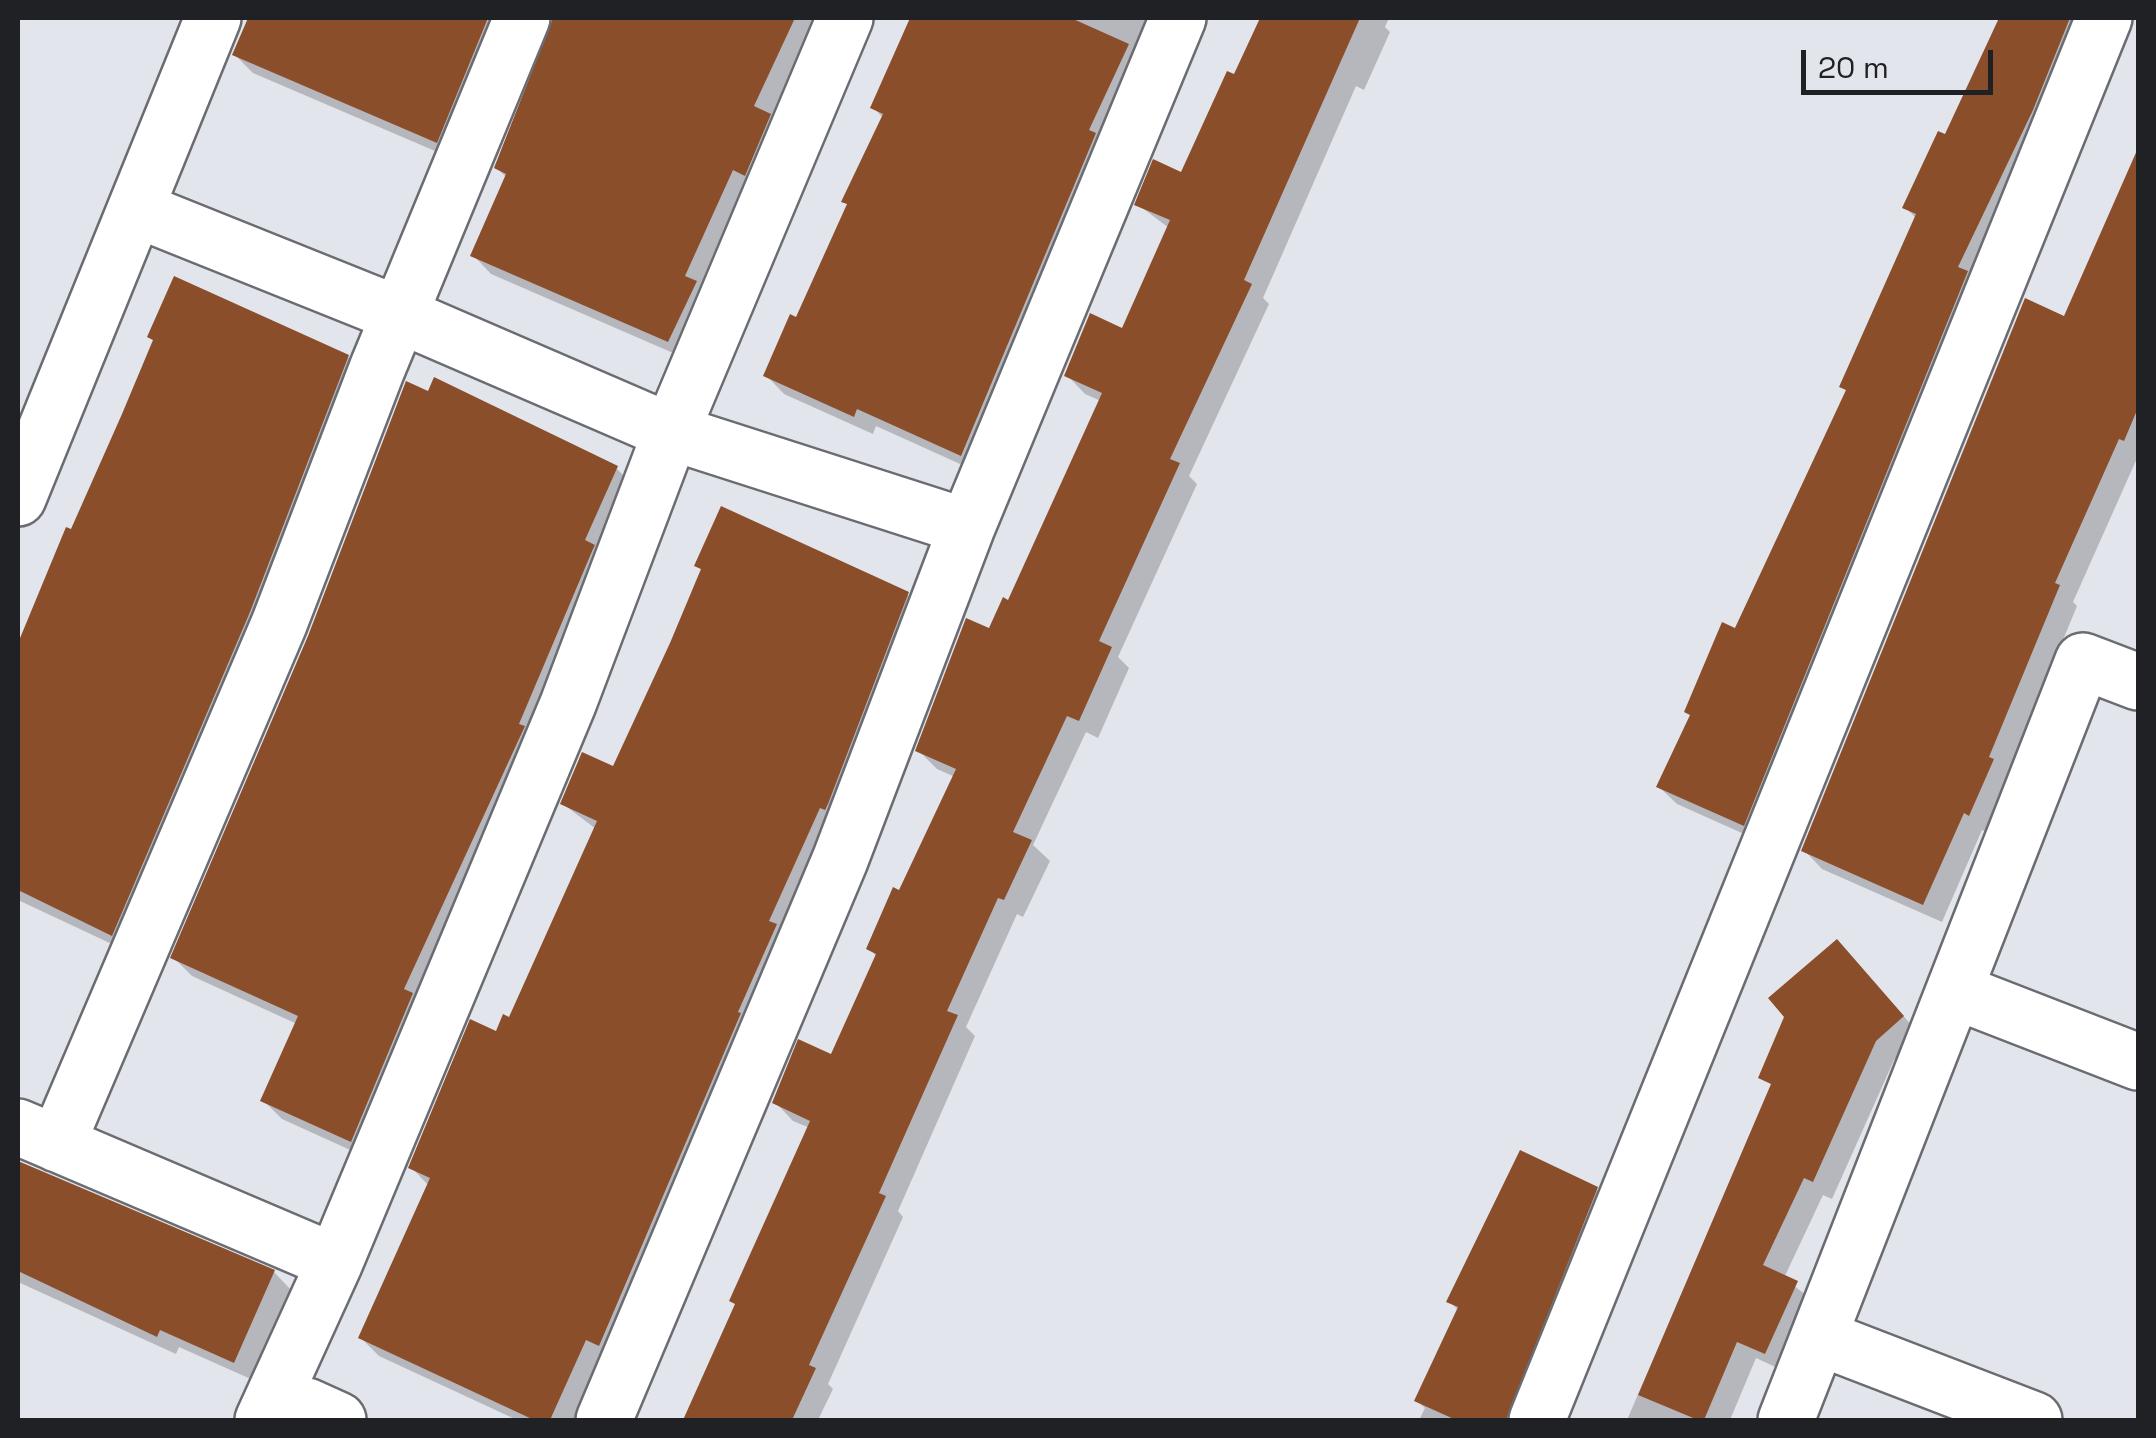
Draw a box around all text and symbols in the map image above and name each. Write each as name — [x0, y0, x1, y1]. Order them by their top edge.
scale bar — [1806, 30, 1998, 92]
text: 20 m — [1818, 48, 1889, 87]

